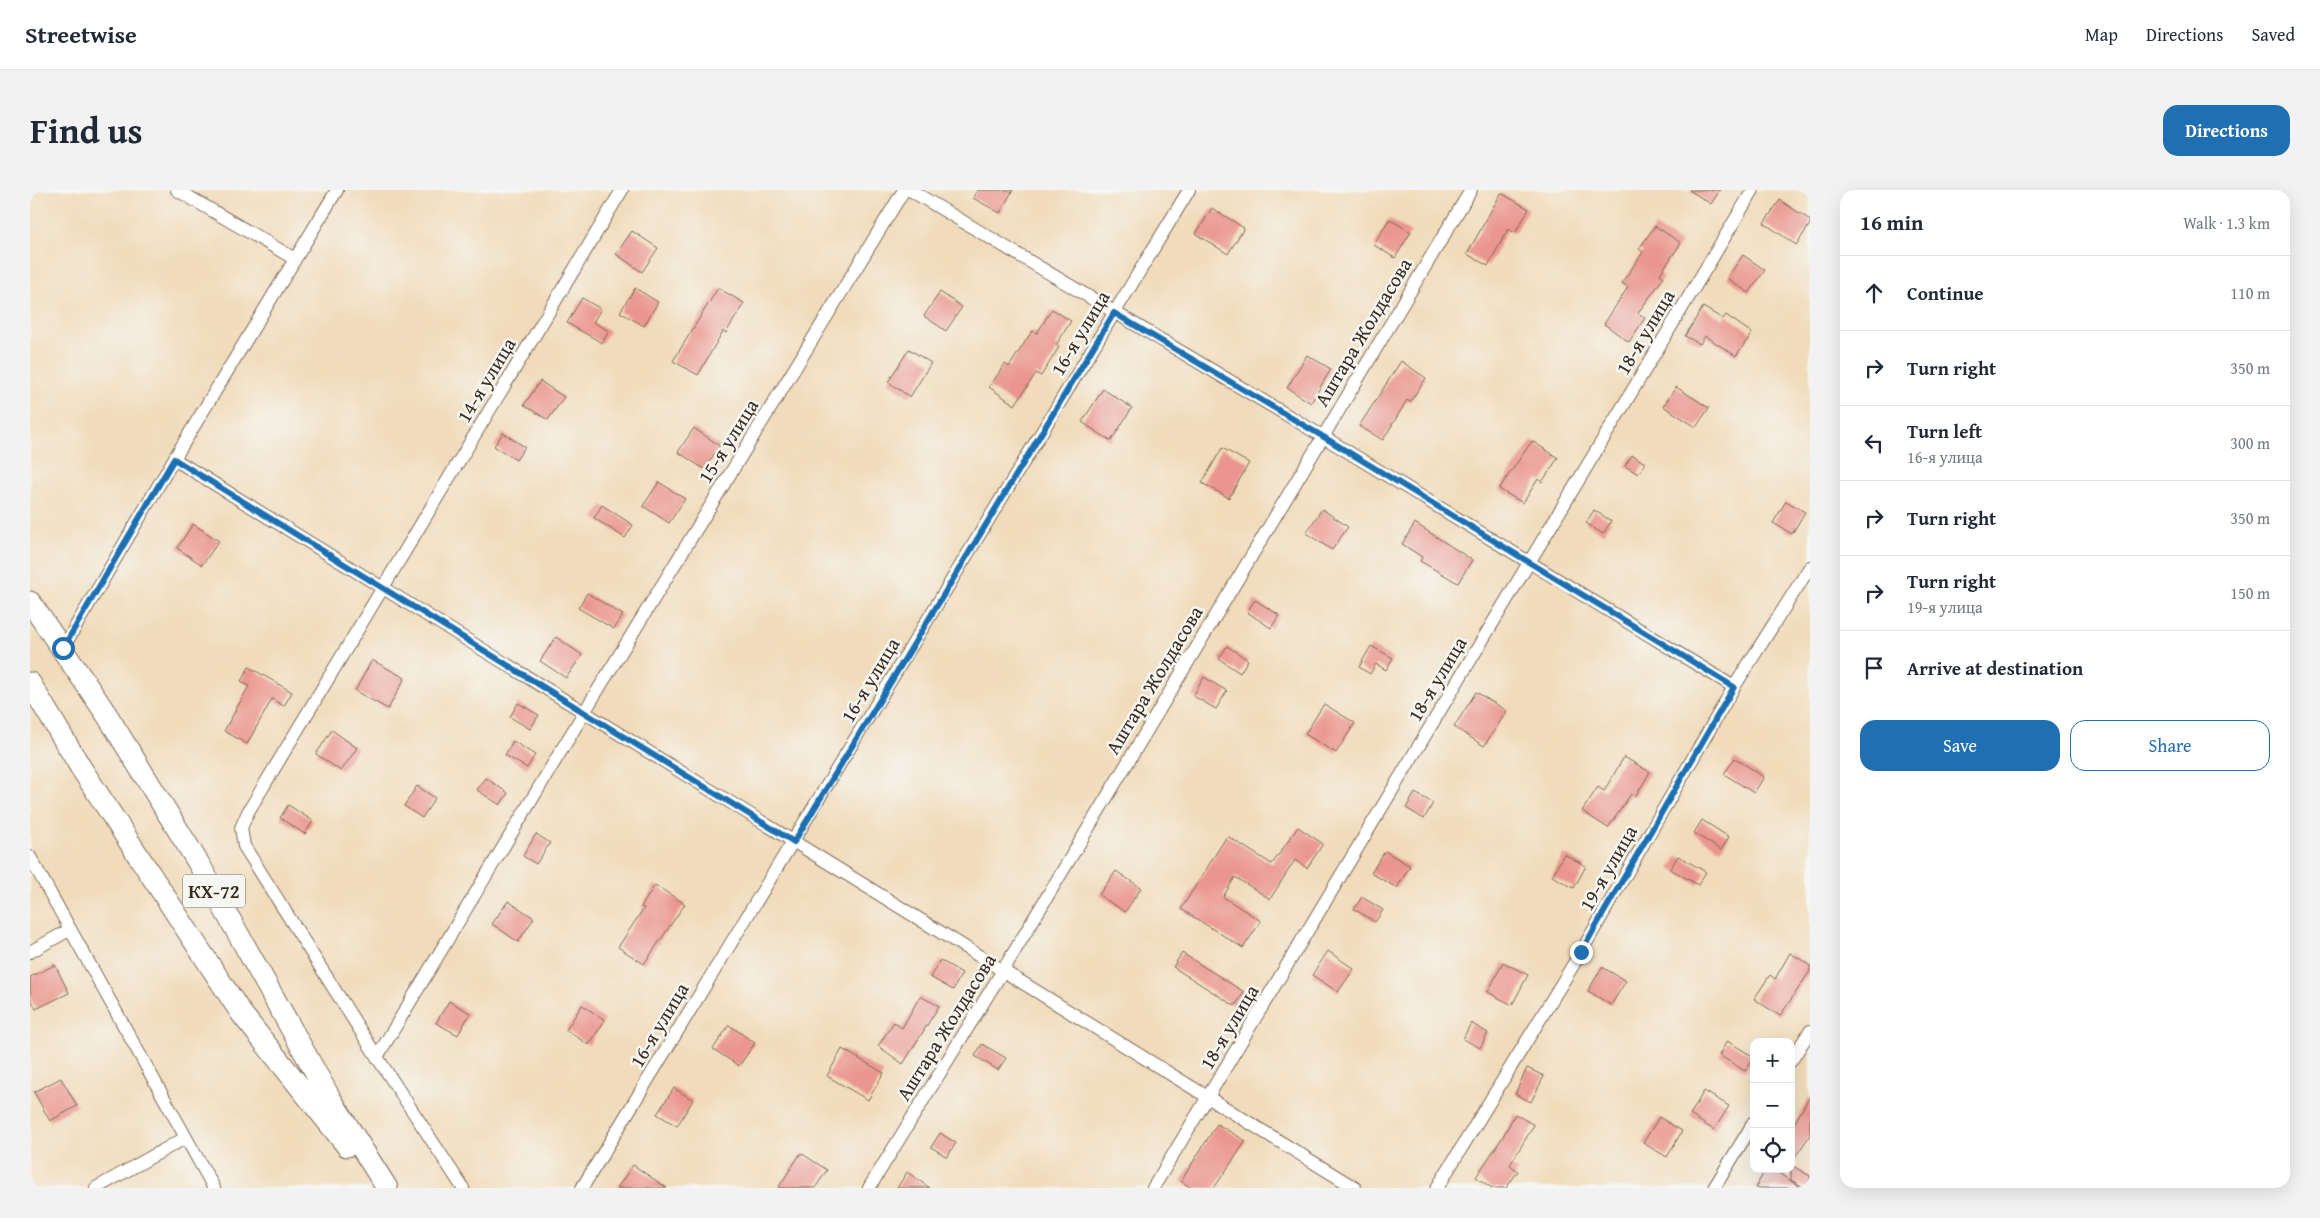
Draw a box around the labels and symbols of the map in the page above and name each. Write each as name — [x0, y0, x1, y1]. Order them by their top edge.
street label: Аштара Жолдасова — [1307, 251, 1419, 412]
street label: 18-я улица — [1608, 283, 1682, 380]
street label: 16-я улица — [1043, 284, 1117, 381]
street label: 14-я улица — [449, 331, 523, 428]
street label: 15-я улица — [690, 393, 765, 489]
street label: Аштара Жолдасова — [1098, 599, 1210, 760]
street label: 18-я улица — [1400, 630, 1474, 727]
street label: 16-я улица — [833, 631, 907, 728]
route start — [52, 637, 75, 660]
street label: 19-я улица — [1571, 819, 1644, 916]
road number: КХ-72 — [183, 874, 245, 908]
route end — [1570, 941, 1593, 964]
street label: Аштара Жолдасова — [889, 947, 1003, 1106]
street label: 16-я улица — [622, 976, 696, 1073]
street label: 18-я улица — [1192, 978, 1266, 1075]

